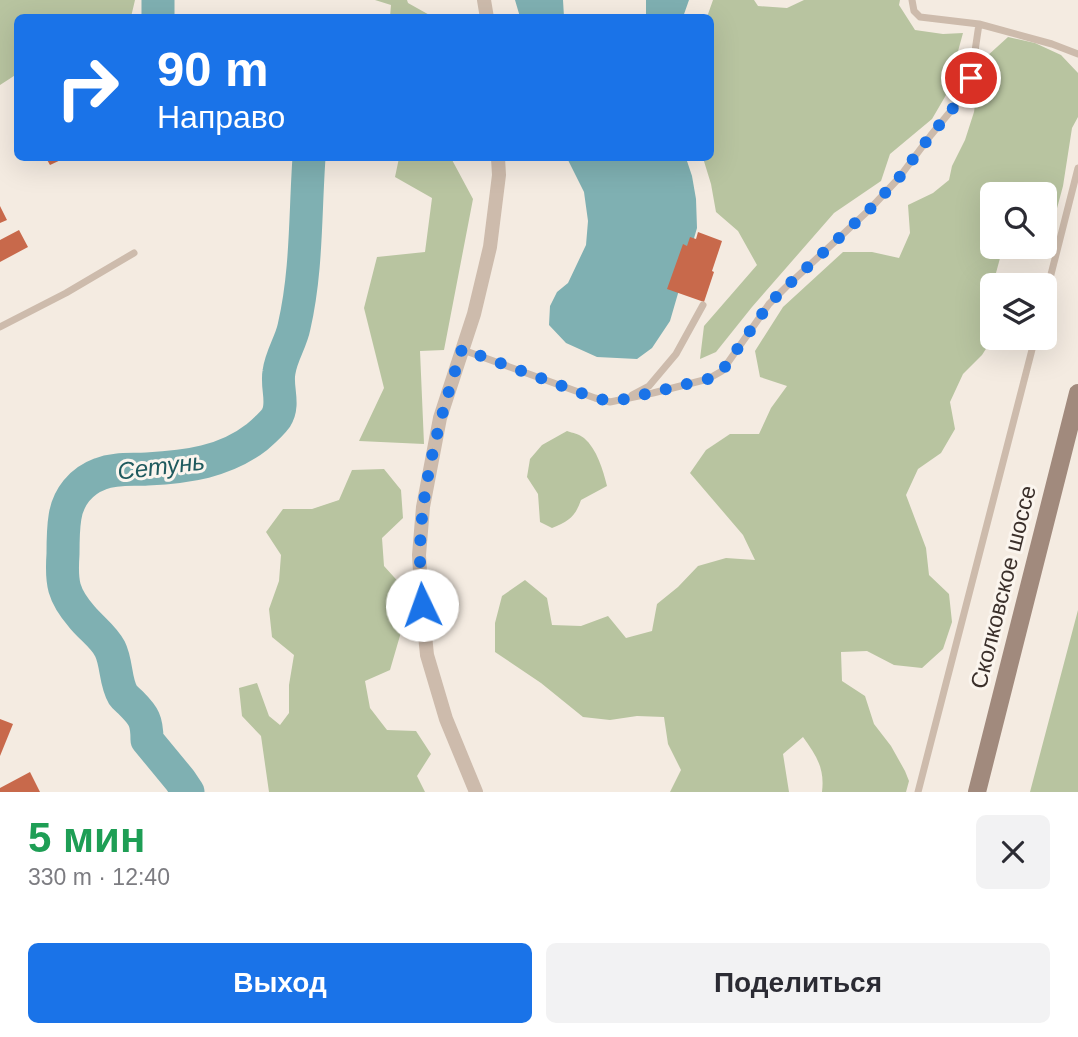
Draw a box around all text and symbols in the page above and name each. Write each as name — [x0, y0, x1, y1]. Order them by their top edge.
icon: right — [42, 42, 133, 133]
text: 90 m — [157, 42, 269, 96]
pin — [941, 48, 1001, 108]
icon: arrive — [952, 59, 990, 97]
text: Направо — [157, 99, 285, 135]
map controls — [980, 182, 1057, 350]
button: search — [980, 182, 1057, 259]
button: layers — [980, 273, 1057, 350]
water label: Сетунь — [116, 447, 206, 485]
street label: Сколковское шоссе — [965, 483, 1041, 691]
position arrow — [385, 568, 459, 642]
text: 5 мин — [28, 814, 145, 861]
button: close — [976, 815, 1050, 889]
text: 330 m · 12:40 — [28, 864, 170, 890]
button: Выход — [28, 943, 532, 1023]
button: Поделиться — [546, 943, 1050, 1023]

